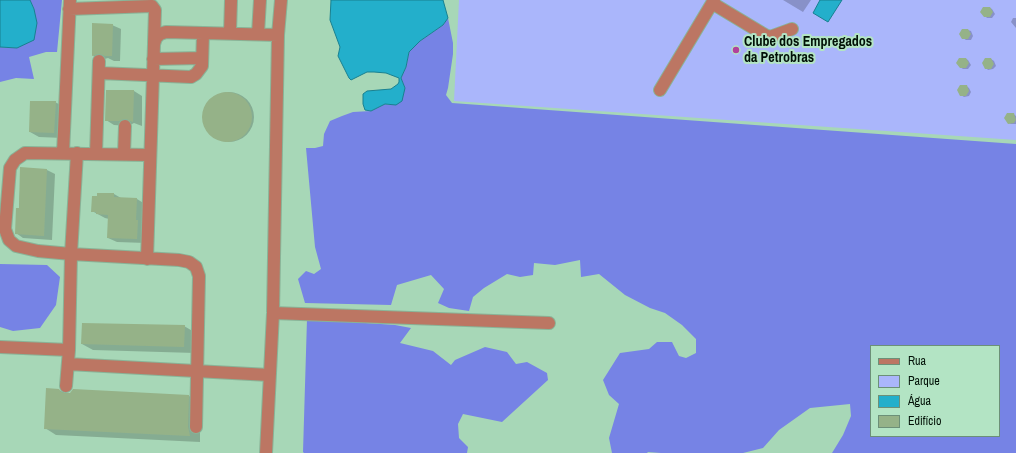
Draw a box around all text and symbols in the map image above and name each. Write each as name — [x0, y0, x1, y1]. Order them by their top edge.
place label: Clube dos Empregados da Petrobras — [744, 34, 872, 66]
marker: Clube dos Empregados da Petrobras — [731, 45, 741, 55]
legend — [870, 345, 1000, 437]
text: Rua — [908, 353, 926, 369]
text: Parque — [908, 373, 940, 389]
text: Água — [908, 393, 931, 409]
text: Edifício — [908, 413, 941, 429]

